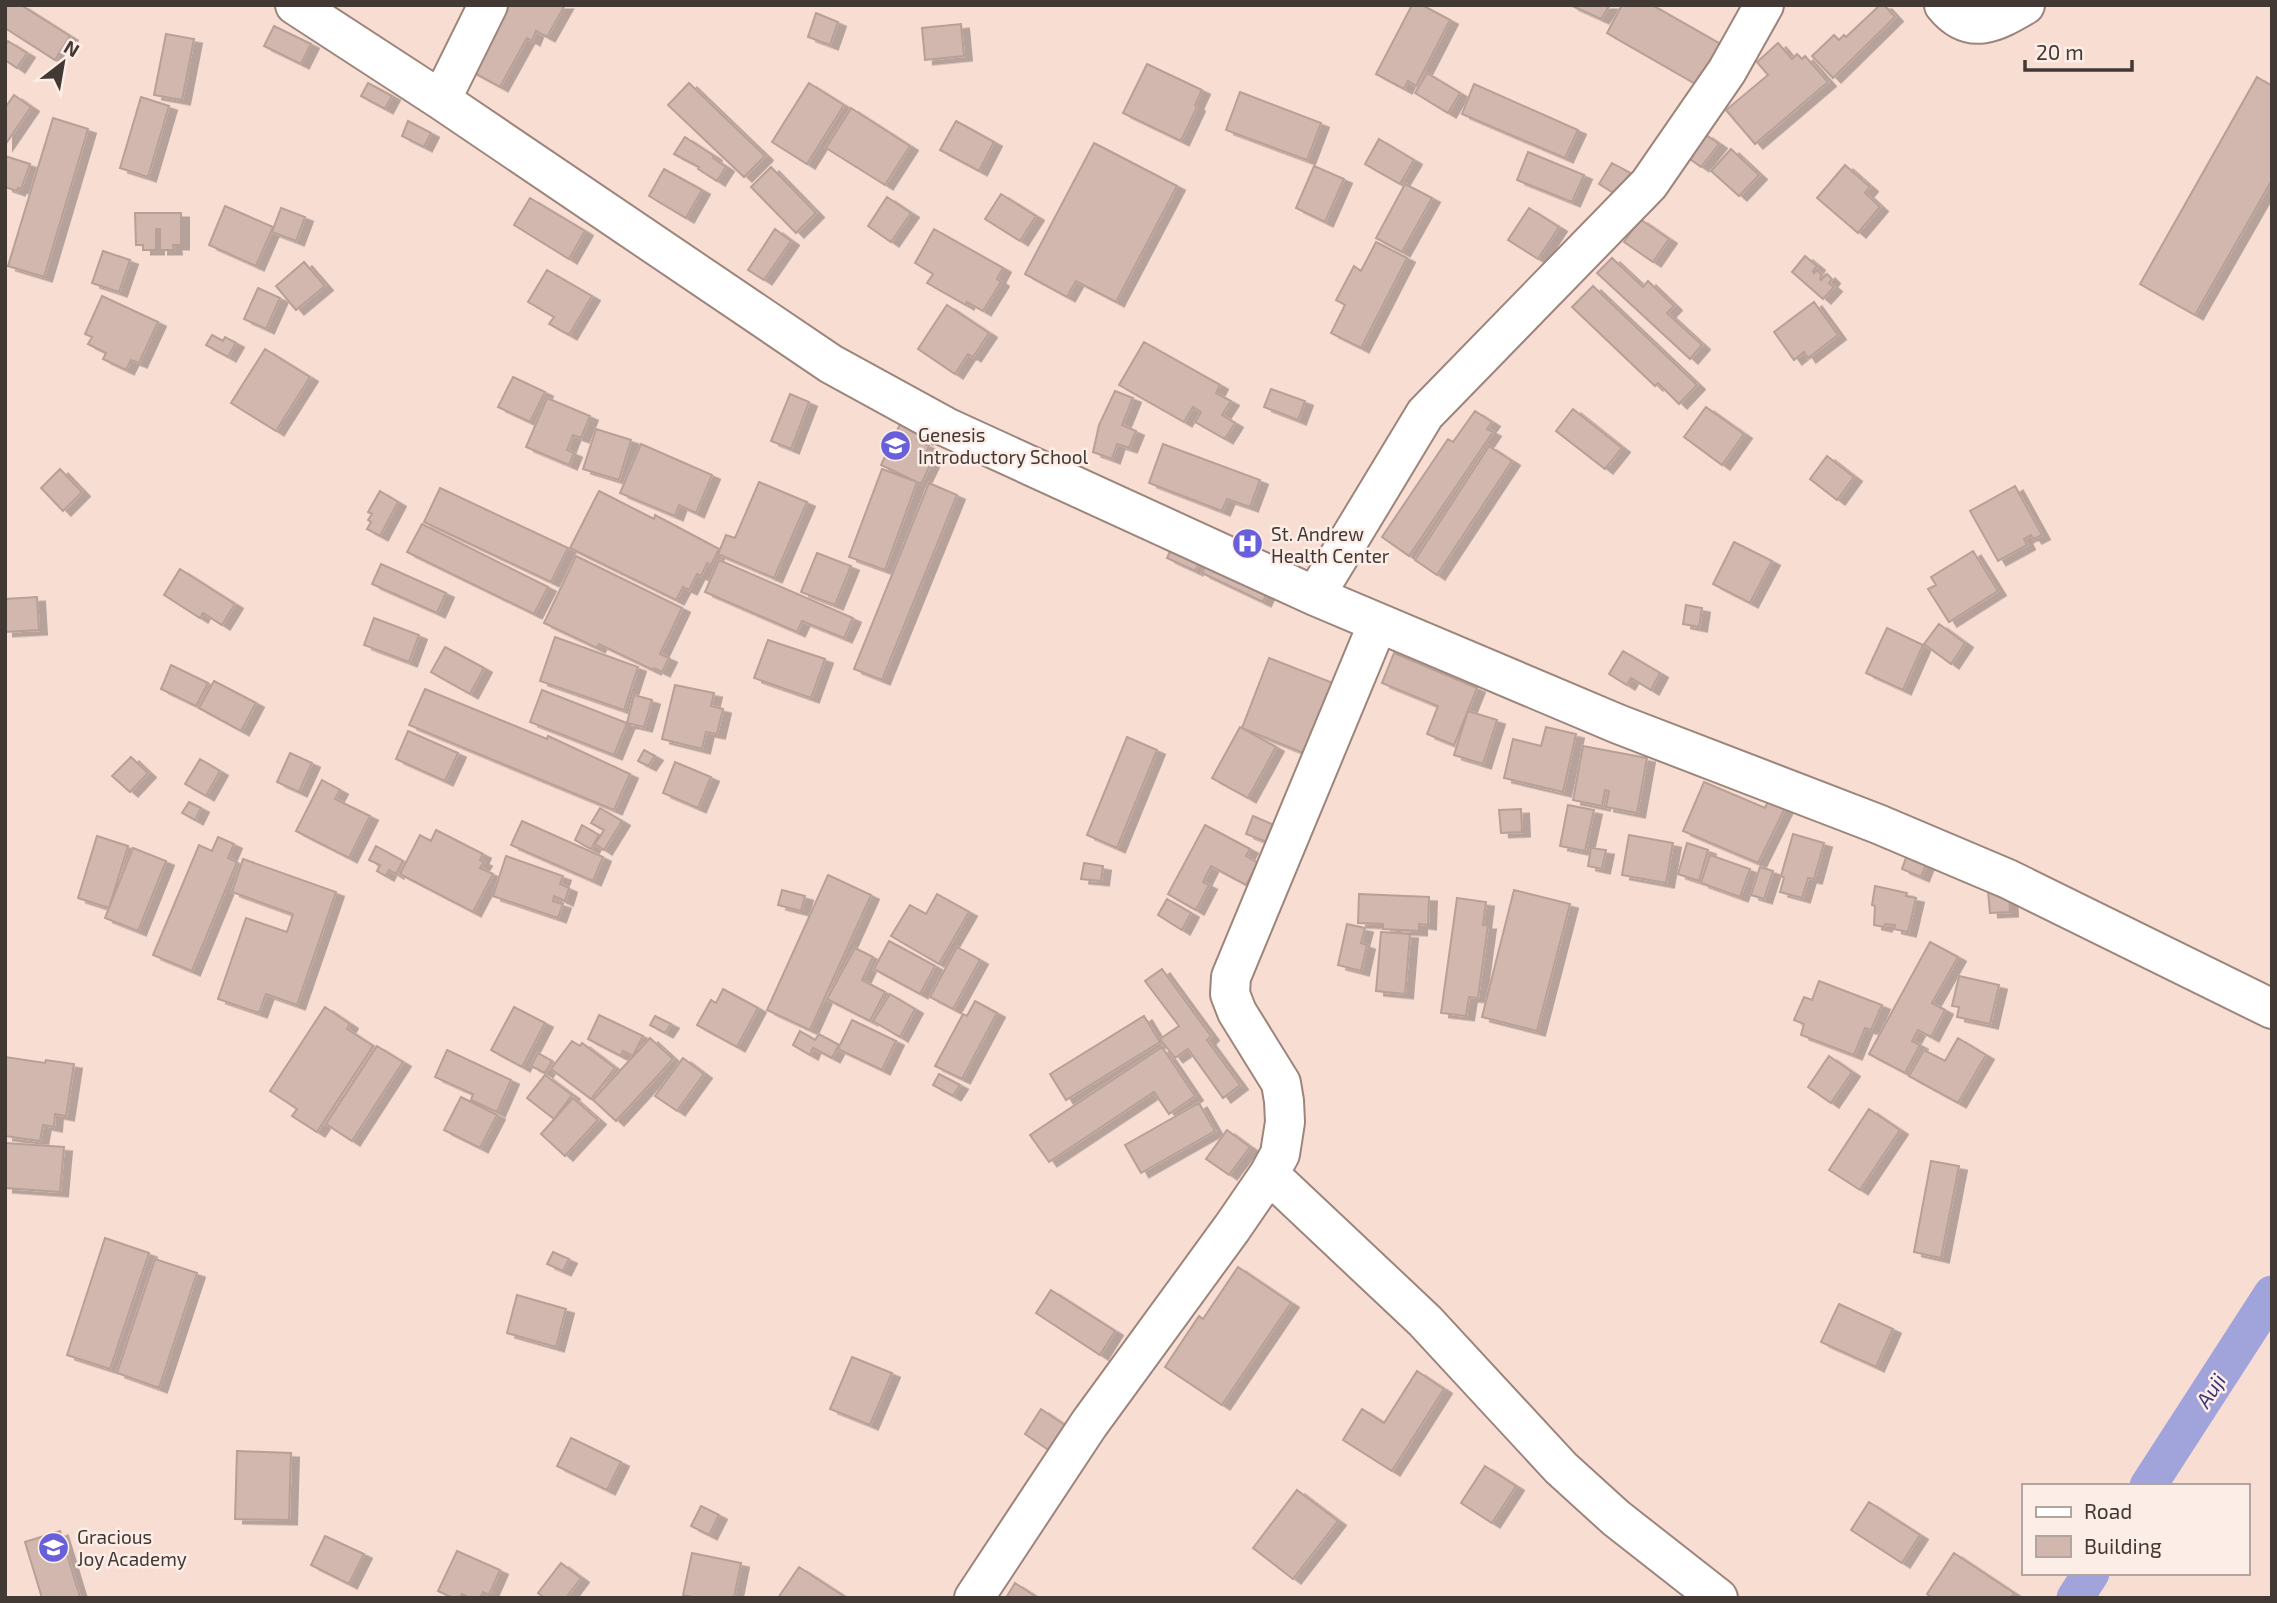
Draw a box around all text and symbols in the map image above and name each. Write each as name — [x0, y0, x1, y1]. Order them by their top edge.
north arrow — [28, 28, 98, 98]
scale bar — [2025, 28, 2132, 72]
text: N — [60, 35, 84, 61]
text: 20 m — [2036, 39, 2084, 64]
place label: Genesis Introductory School — [918, 423, 1089, 468]
school or university icon: Genesis Introductory School — [878, 428, 912, 462]
place label: St. Andrew Health Center — [1271, 522, 1390, 567]
hospital icon: St. Andrew Health Center — [1231, 527, 1265, 561]
water label: Auji — [2189, 1368, 2231, 1413]
legend — [2022, 1484, 2249, 1575]
text: Road — [2084, 1498, 2132, 1523]
place label: Gracious Joy Academy — [77, 1525, 187, 1570]
school or university icon: Gracious Joy Academy — [37, 1530, 71, 1564]
text: Building — [2084, 1533, 2162, 1558]

